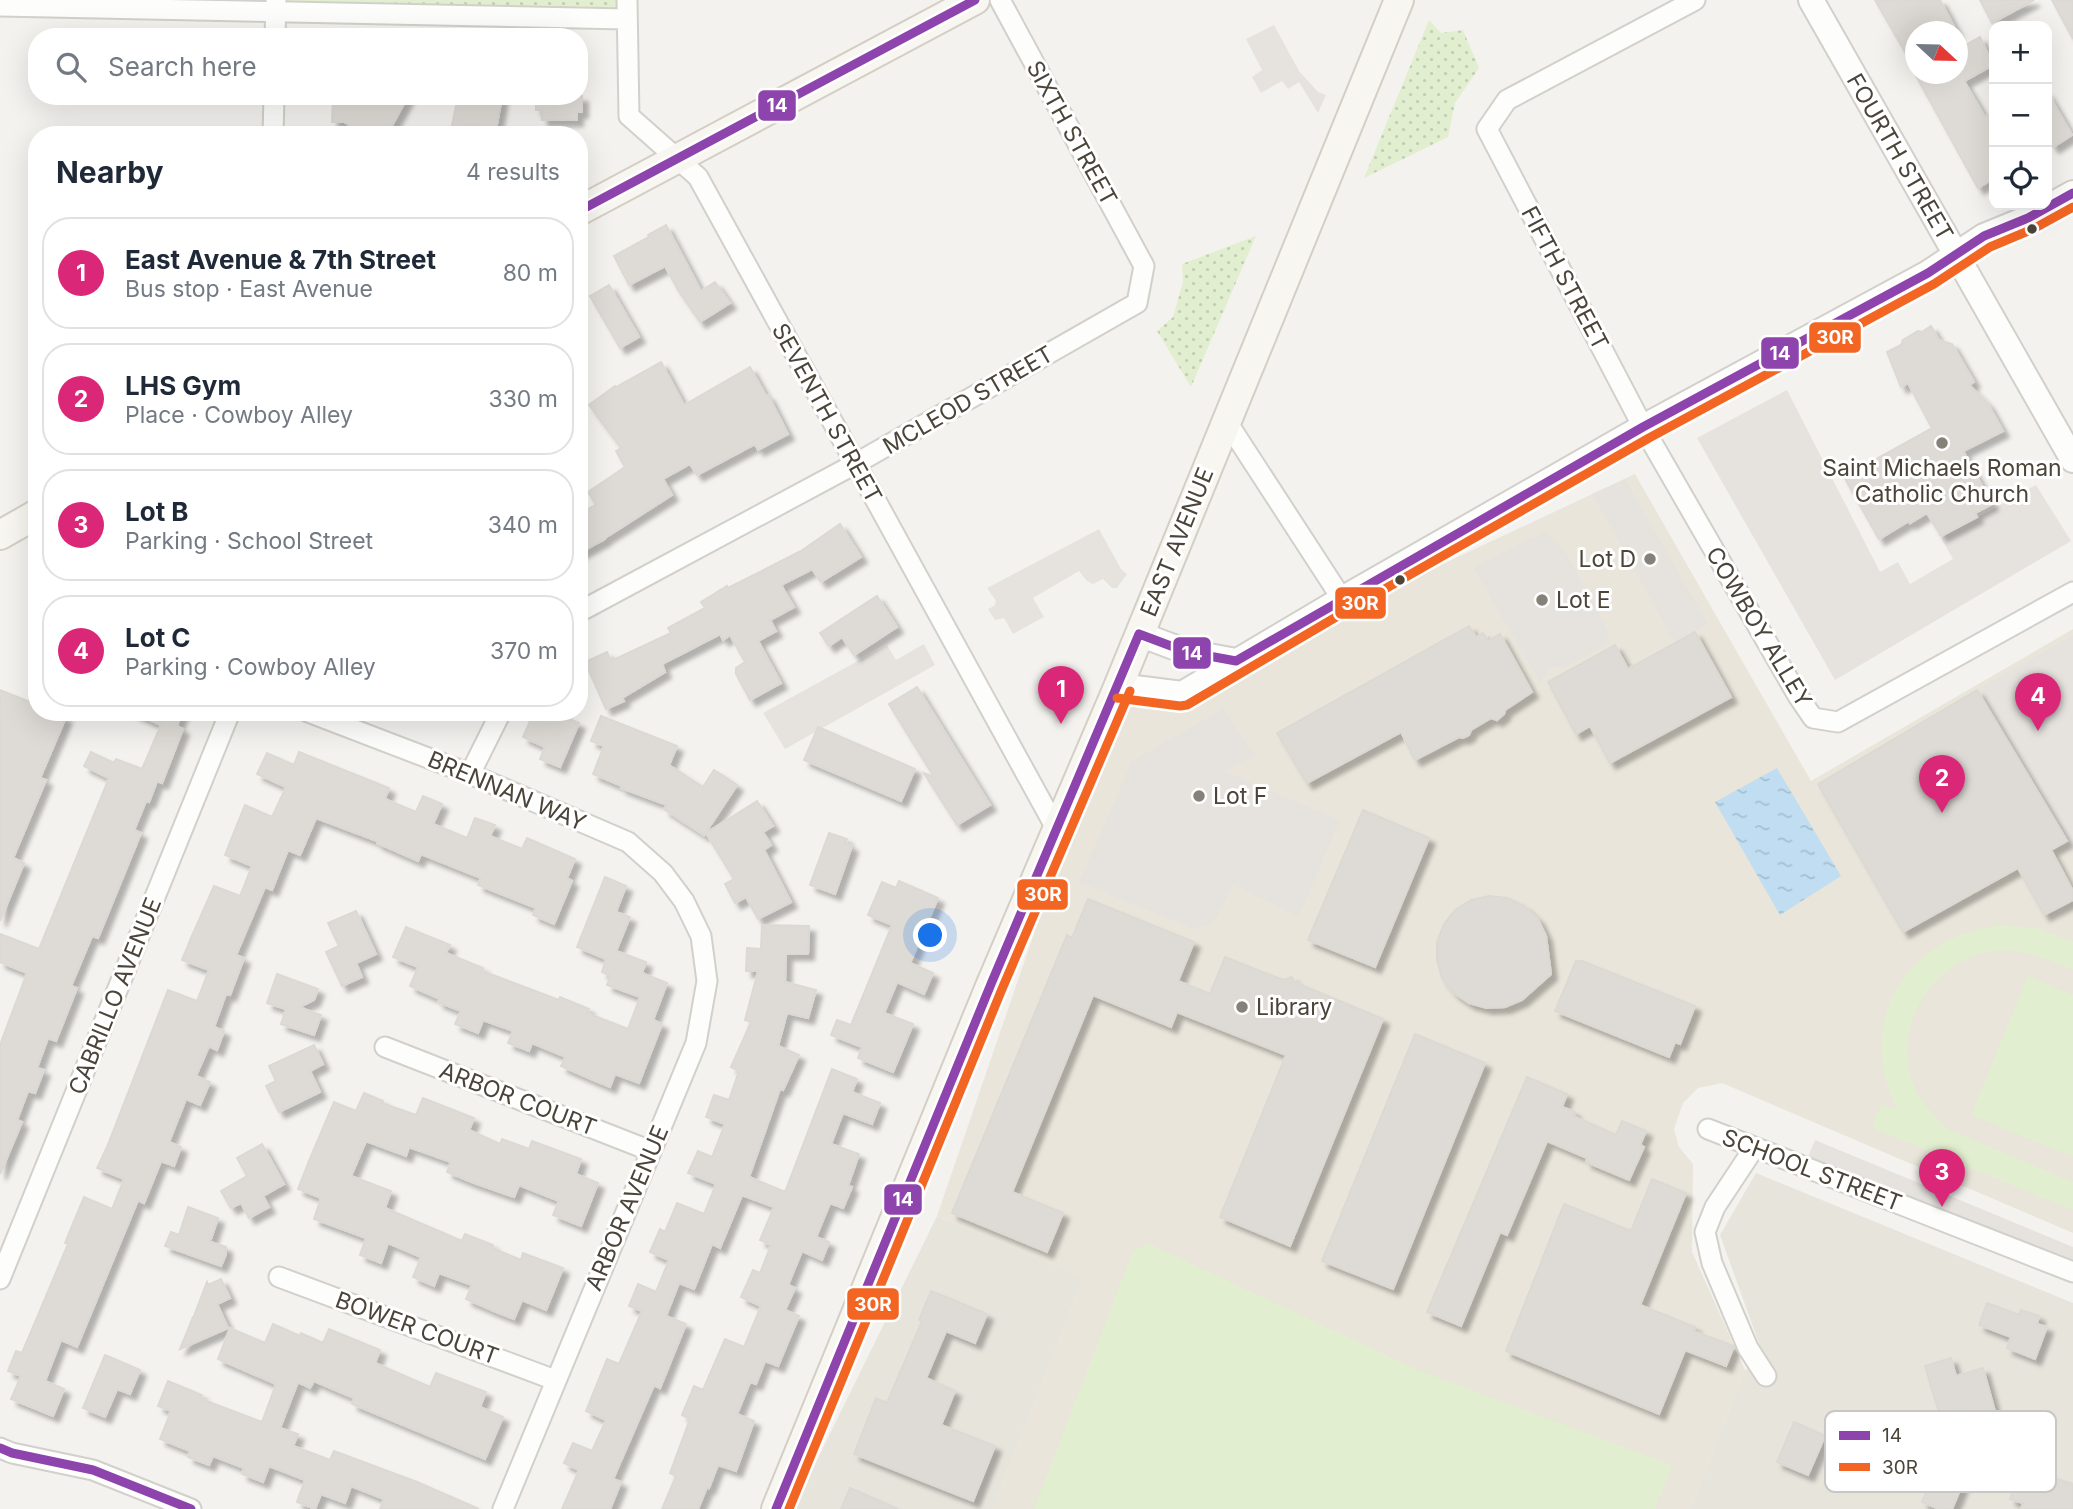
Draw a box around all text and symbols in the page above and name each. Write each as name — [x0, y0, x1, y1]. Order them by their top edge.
north arrow — [1905, 21, 1968, 84]
map controls — [1989, 21, 2052, 210]
button: + — [1989, 21, 2052, 84]
search box — [28, 28, 588, 105]
icon: search — [52, 48, 90, 86]
text: Search here — [108, 51, 257, 82]
street label: SIXTH STREET — [1021, 56, 1123, 210]
street label: FOURTH STREET — [1841, 68, 1959, 246]
button: − — [1989, 84, 2052, 147]
line badge: 14 — [757, 89, 797, 122]
text: 14 — [766, 94, 788, 117]
button: locate — [1989, 147, 2052, 210]
text: Nearby — [56, 154, 164, 190]
text: 4 results — [466, 158, 560, 186]
street label: FIFTH STREET — [1515, 201, 1615, 355]
unlabelled marker — [2025, 222, 2039, 236]
text: East Avenue & 7th Street — [125, 244, 436, 275]
text: 1 — [76, 259, 86, 287]
text: 80 m — [503, 259, 558, 287]
text: Bus stop · East Avenue — [125, 275, 373, 303]
street label: SEVENTH STREET — [766, 318, 888, 508]
line badge: 30R — [1808, 321, 1862, 354]
text: 30R — [1816, 326, 1854, 349]
line badge: 14 — [1760, 336, 1800, 370]
street label: MCLEOD STREET — [878, 340, 1058, 460]
text: 14 — [1769, 342, 1791, 365]
text: LHS Gym — [125, 370, 241, 401]
text: 2 — [74, 385, 88, 413]
text: 330 m — [488, 385, 558, 413]
text: Place · Cowboy Alley — [125, 401, 353, 429]
marker: Saint Michaels Roman Catholic Church — [1934, 435, 1950, 451]
place label: Saint Michaels Roman Catholic Church — [1822, 454, 2062, 508]
street label: EAST AVENUE — [1134, 463, 1220, 621]
text: Lot B — [125, 496, 189, 527]
text: 3 — [74, 511, 88, 539]
text: 340 m — [488, 511, 558, 539]
text: Parking · School Street — [125, 527, 373, 555]
street label: COWBOY ALLEY — [1700, 542, 1818, 713]
place label: Lot D — [1579, 545, 1636, 573]
marker: Lot D — [1642, 551, 1658, 567]
unlabelled marker — [1393, 573, 1407, 587]
line badge: 30R — [1334, 586, 1387, 620]
place label: Lot E — [1556, 586, 1611, 614]
text: 30R — [1341, 592, 1379, 615]
marker: Lot E — [1534, 592, 1550, 608]
text: Lot C — [125, 622, 191, 653]
line badge: 14 — [1172, 636, 1212, 670]
text: 4 — [73, 637, 89, 665]
text: 370 m — [490, 637, 558, 665]
text: 14 — [1181, 642, 1203, 665]
text: Parking · Cowboy Alley — [125, 653, 376, 681]
pin: 1 — [1038, 666, 1084, 724]
pin: 4 — [2015, 673, 2061, 731]
street label: BRENNAN WAY — [424, 745, 591, 837]
pin: 2 — [1919, 755, 1965, 813]
place label: Lot F — [1213, 782, 1267, 810]
marker: Lot F — [1191, 788, 1207, 804]
line badge: 30R — [1016, 878, 1069, 911]
text: 30R — [1024, 883, 1062, 906]
street label: CABRILLO AVENUE — [63, 893, 167, 1099]
your location — [913, 918, 947, 952]
place label: Library — [1256, 993, 1332, 1021]
marker: Library — [1234, 999, 1250, 1015]
street label: ARBOR COURT — [436, 1056, 600, 1142]
street label: ARBOR AVENUE — [580, 1121, 674, 1295]
street label: SCHOOL STREET — [1718, 1123, 1906, 1217]
pin: 3 — [1919, 1149, 1965, 1207]
line badge: 14 — [883, 1183, 923, 1216]
text: 14 — [892, 1188, 914, 1211]
street label: BOWER COURT — [332, 1286, 502, 1370]
line badge: 30R — [846, 1287, 900, 1321]
text: 30R — [854, 1293, 892, 1316]
legend — [1825, 1411, 2056, 1492]
text: 14 — [1882, 1424, 1902, 1447]
text: 30R — [1882, 1456, 1918, 1479]

